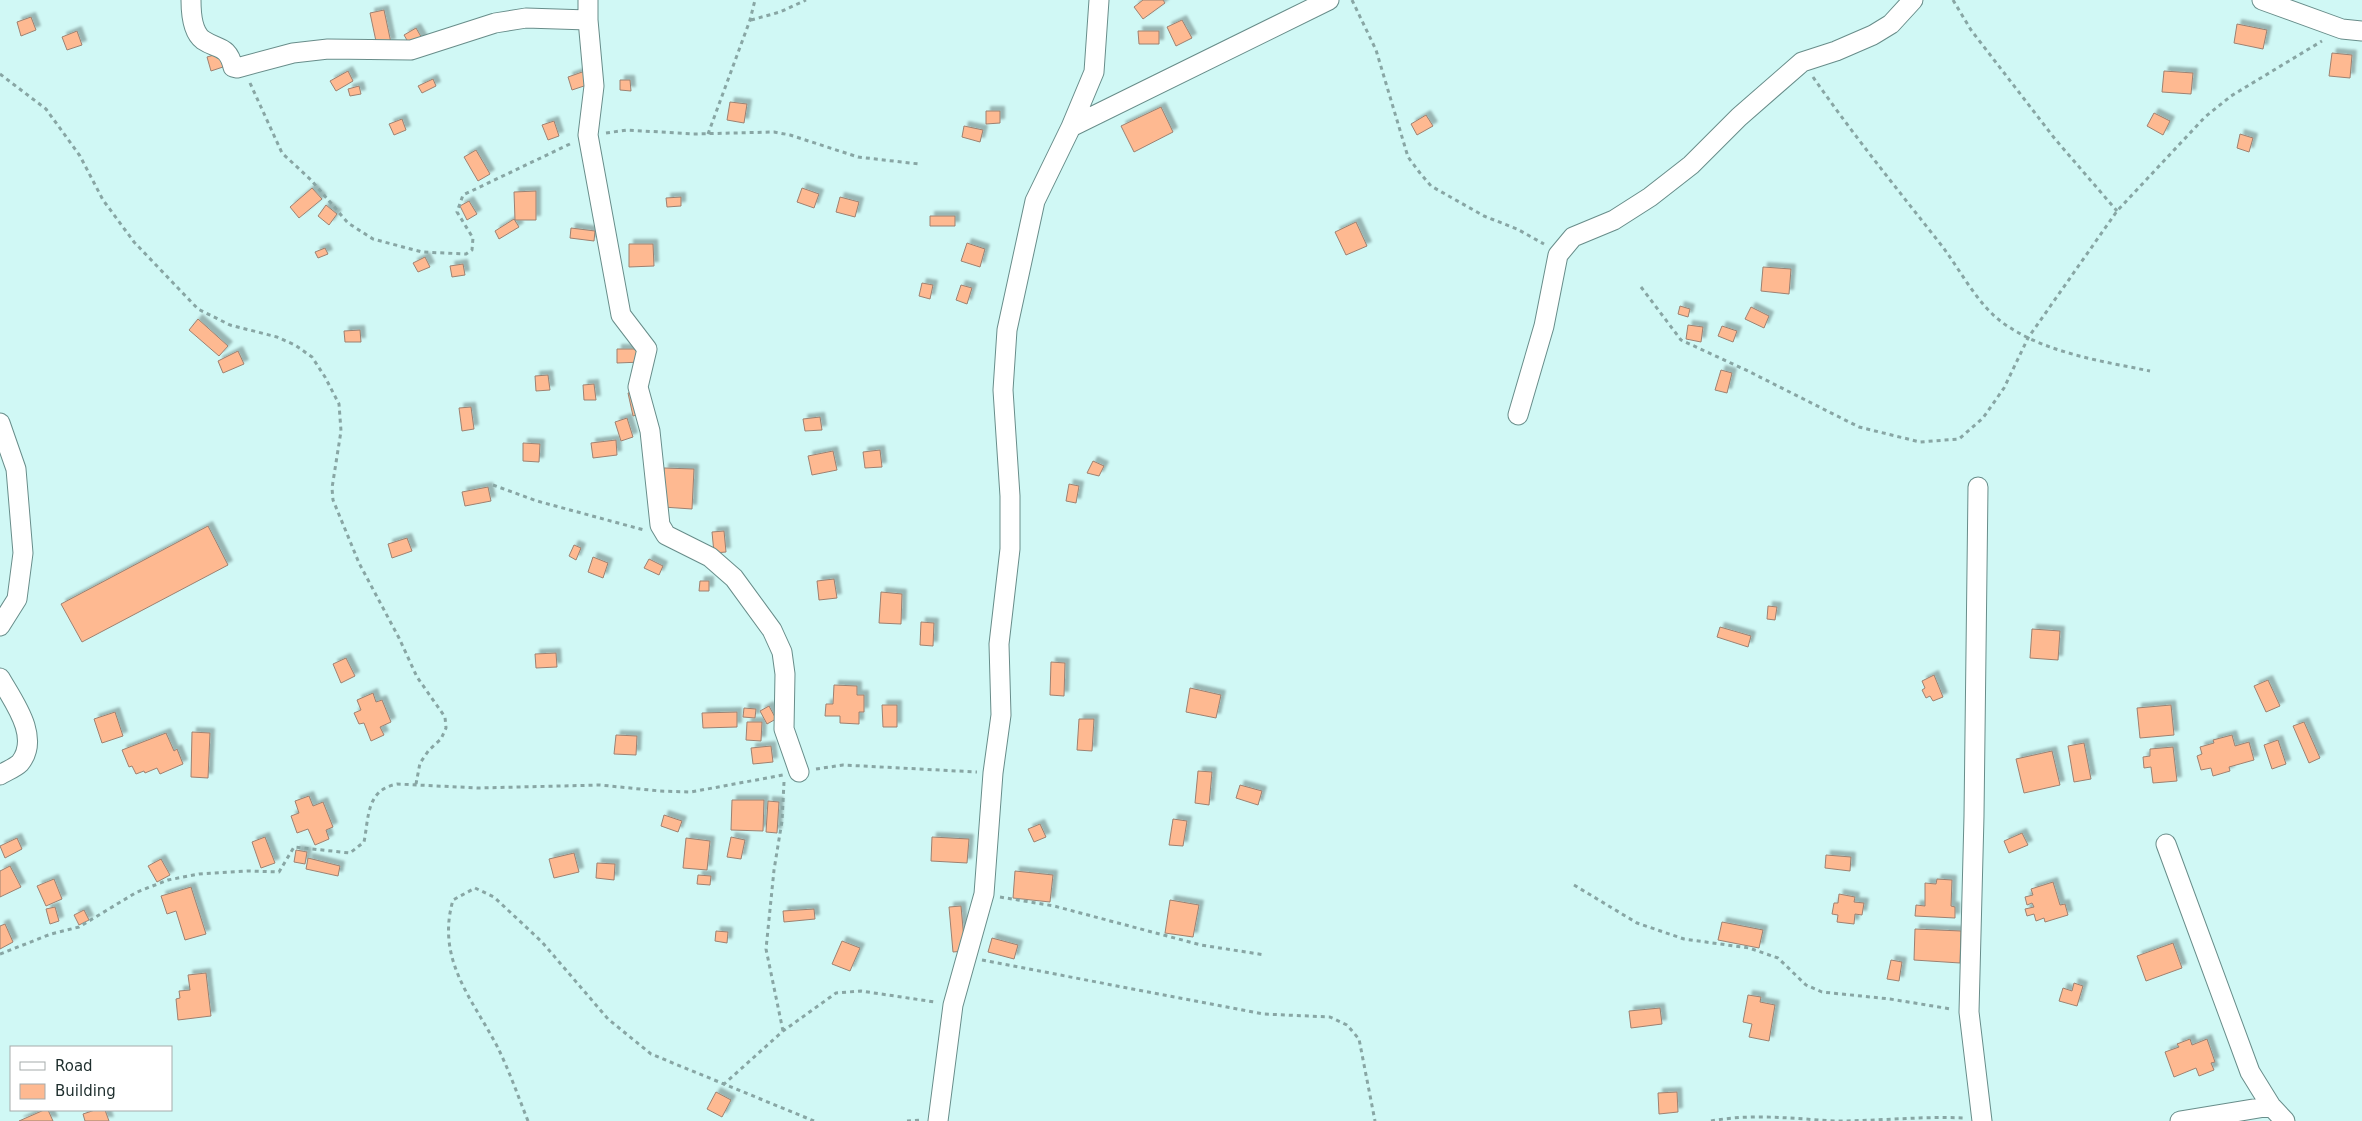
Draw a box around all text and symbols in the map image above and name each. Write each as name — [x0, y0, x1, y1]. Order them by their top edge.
legend — [10, 1046, 172, 1111]
text: Road — [55, 1057, 93, 1075]
text: Building — [55, 1082, 116, 1100]

